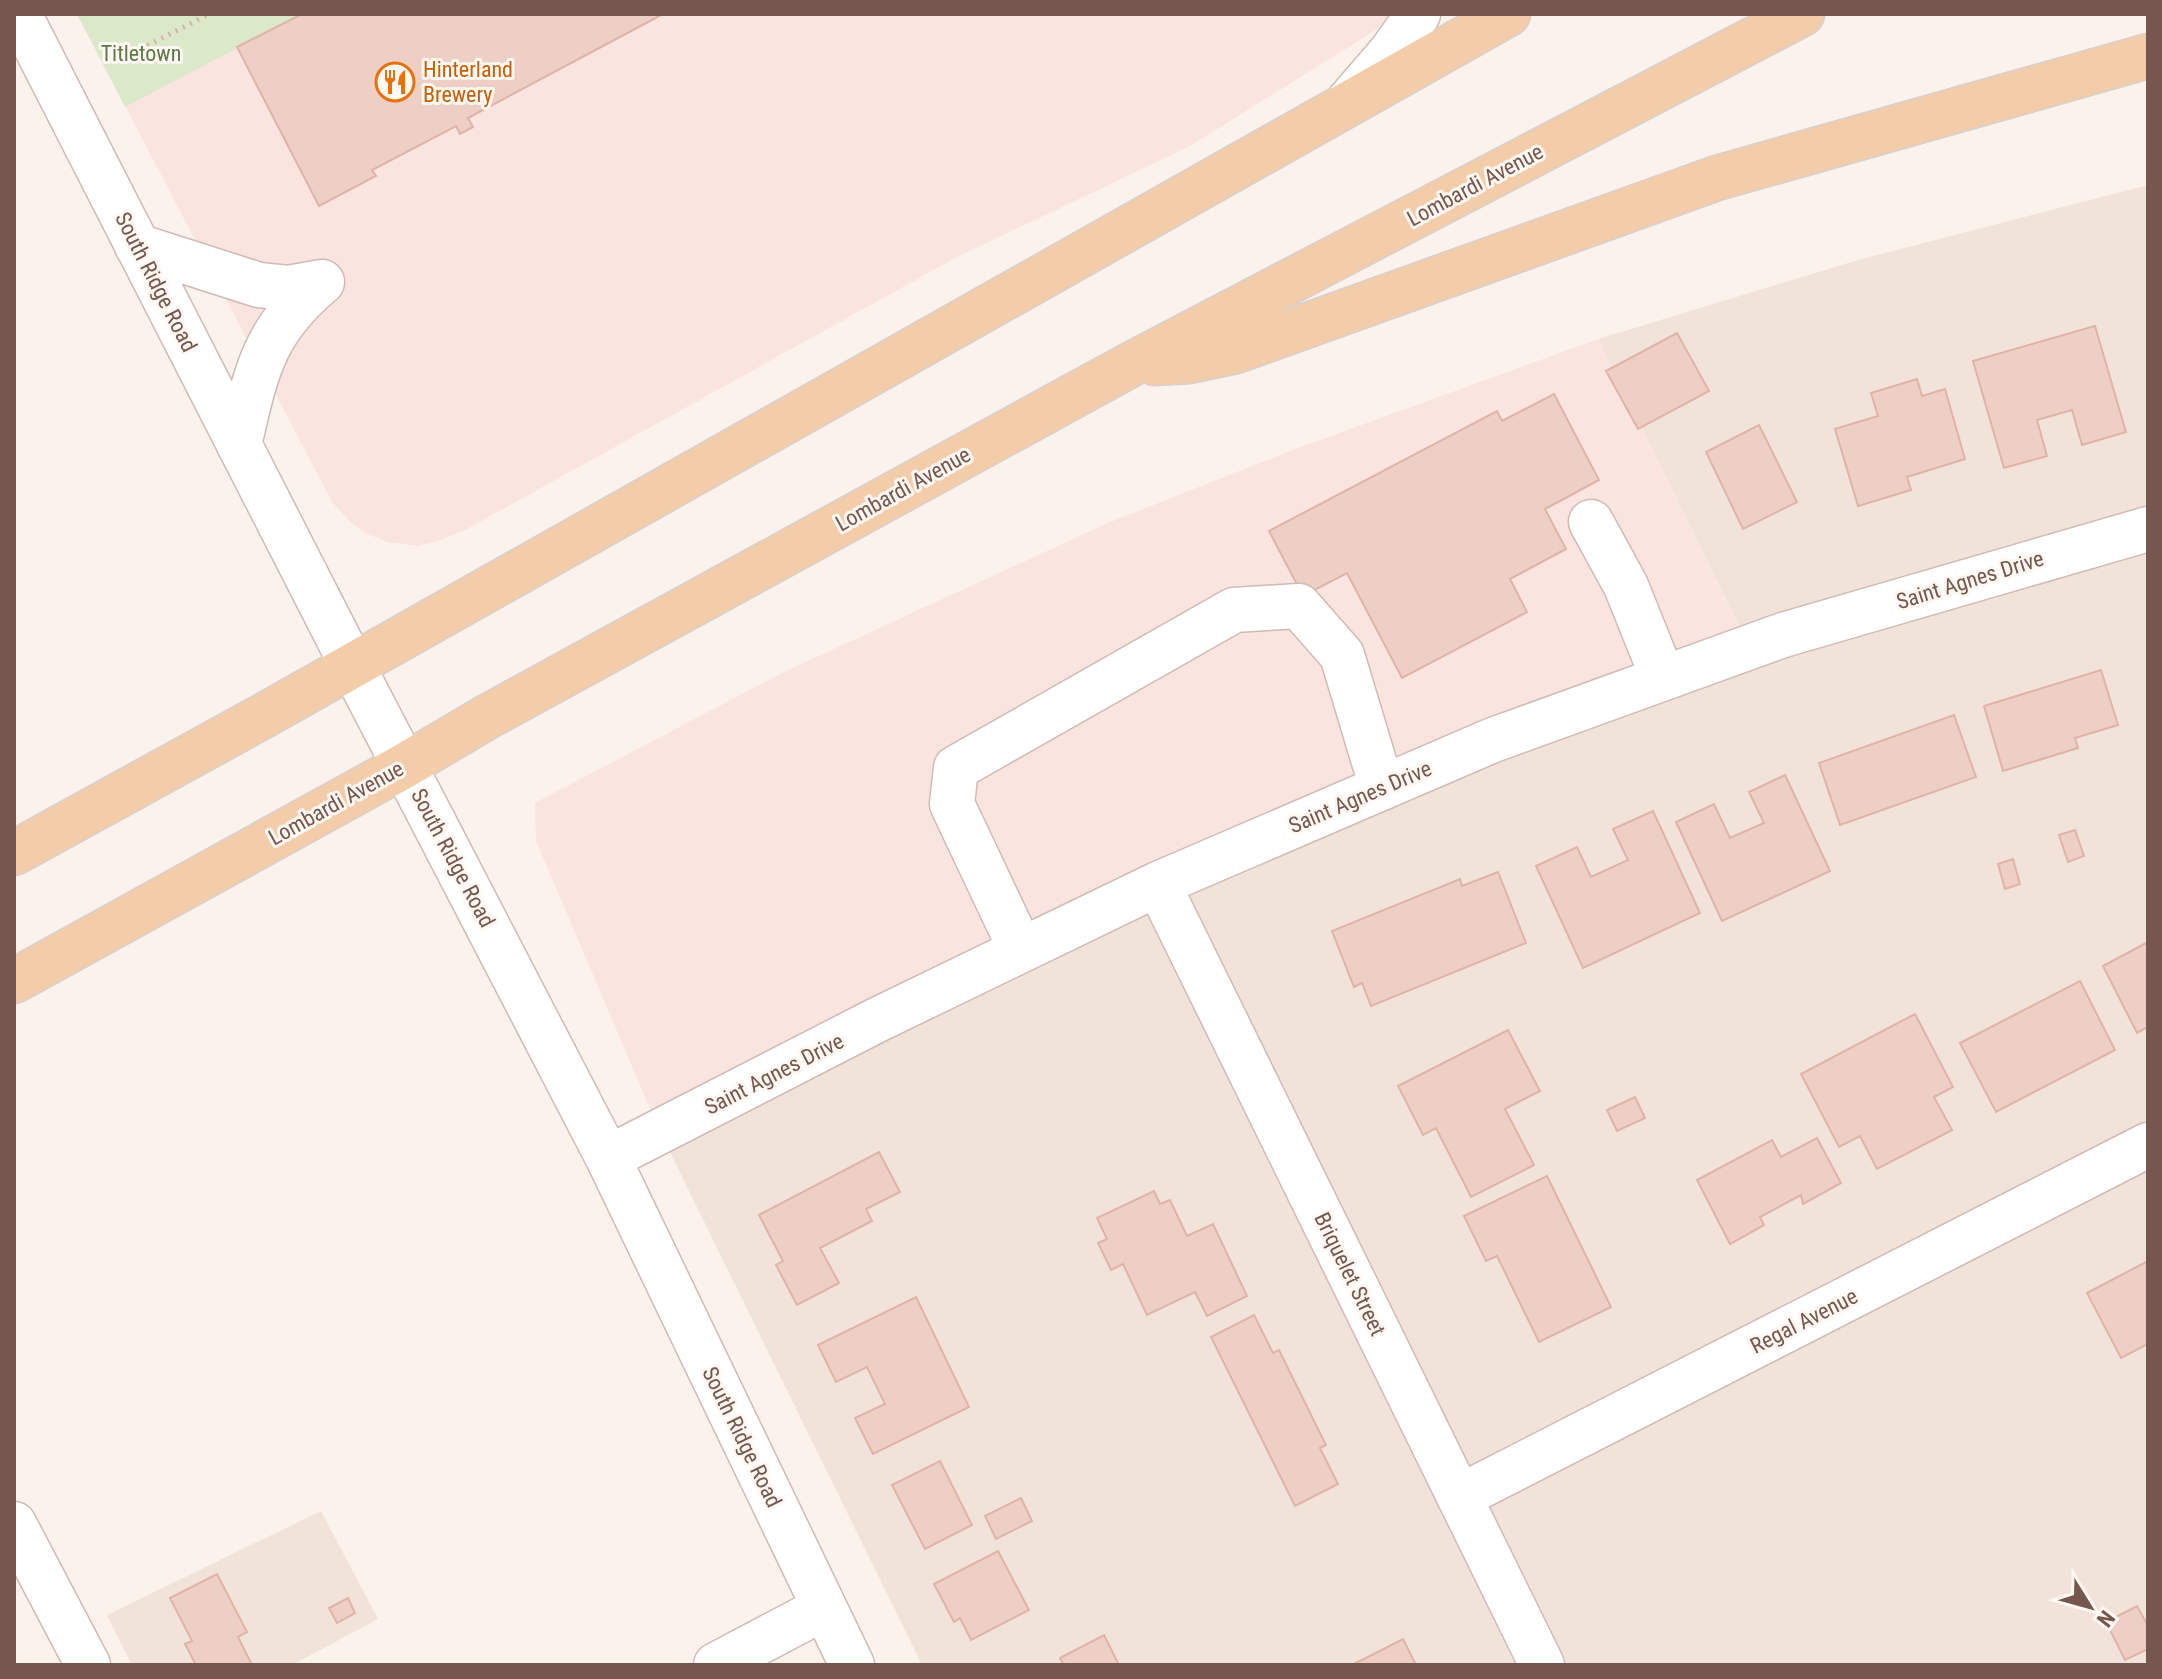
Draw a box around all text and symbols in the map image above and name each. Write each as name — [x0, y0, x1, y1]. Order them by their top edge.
park label: Titletown — [101, 41, 181, 66]
place label: Hinterland Brewery — [423, 57, 513, 107]
restaurant icon: Hinterland Brewery — [374, 61, 416, 103]
street label: Lombardi Avenue — [1403, 139, 1547, 231]
street label: South Ridge Road — [110, 208, 202, 356]
street label: Lombardi Avenue — [831, 442, 975, 536]
street label: Saint Agnes Drive — [1893, 546, 2047, 614]
street label: Lombardi Avenue — [264, 756, 408, 850]
street label: Saint Agnes Drive — [1285, 756, 1435, 838]
street label: South Ridge Road — [406, 784, 500, 932]
street label: Saint Agnes Drive — [700, 1028, 848, 1120]
street label: Briquelet Street — [1309, 1208, 1391, 1340]
street label: Regal Avenue — [1746, 1283, 1862, 1359]
street label: South Ridge Road — [697, 1363, 787, 1511]
north arrow — [2050, 1567, 2130, 1647]
text: N — [2092, 1606, 2120, 1632]

